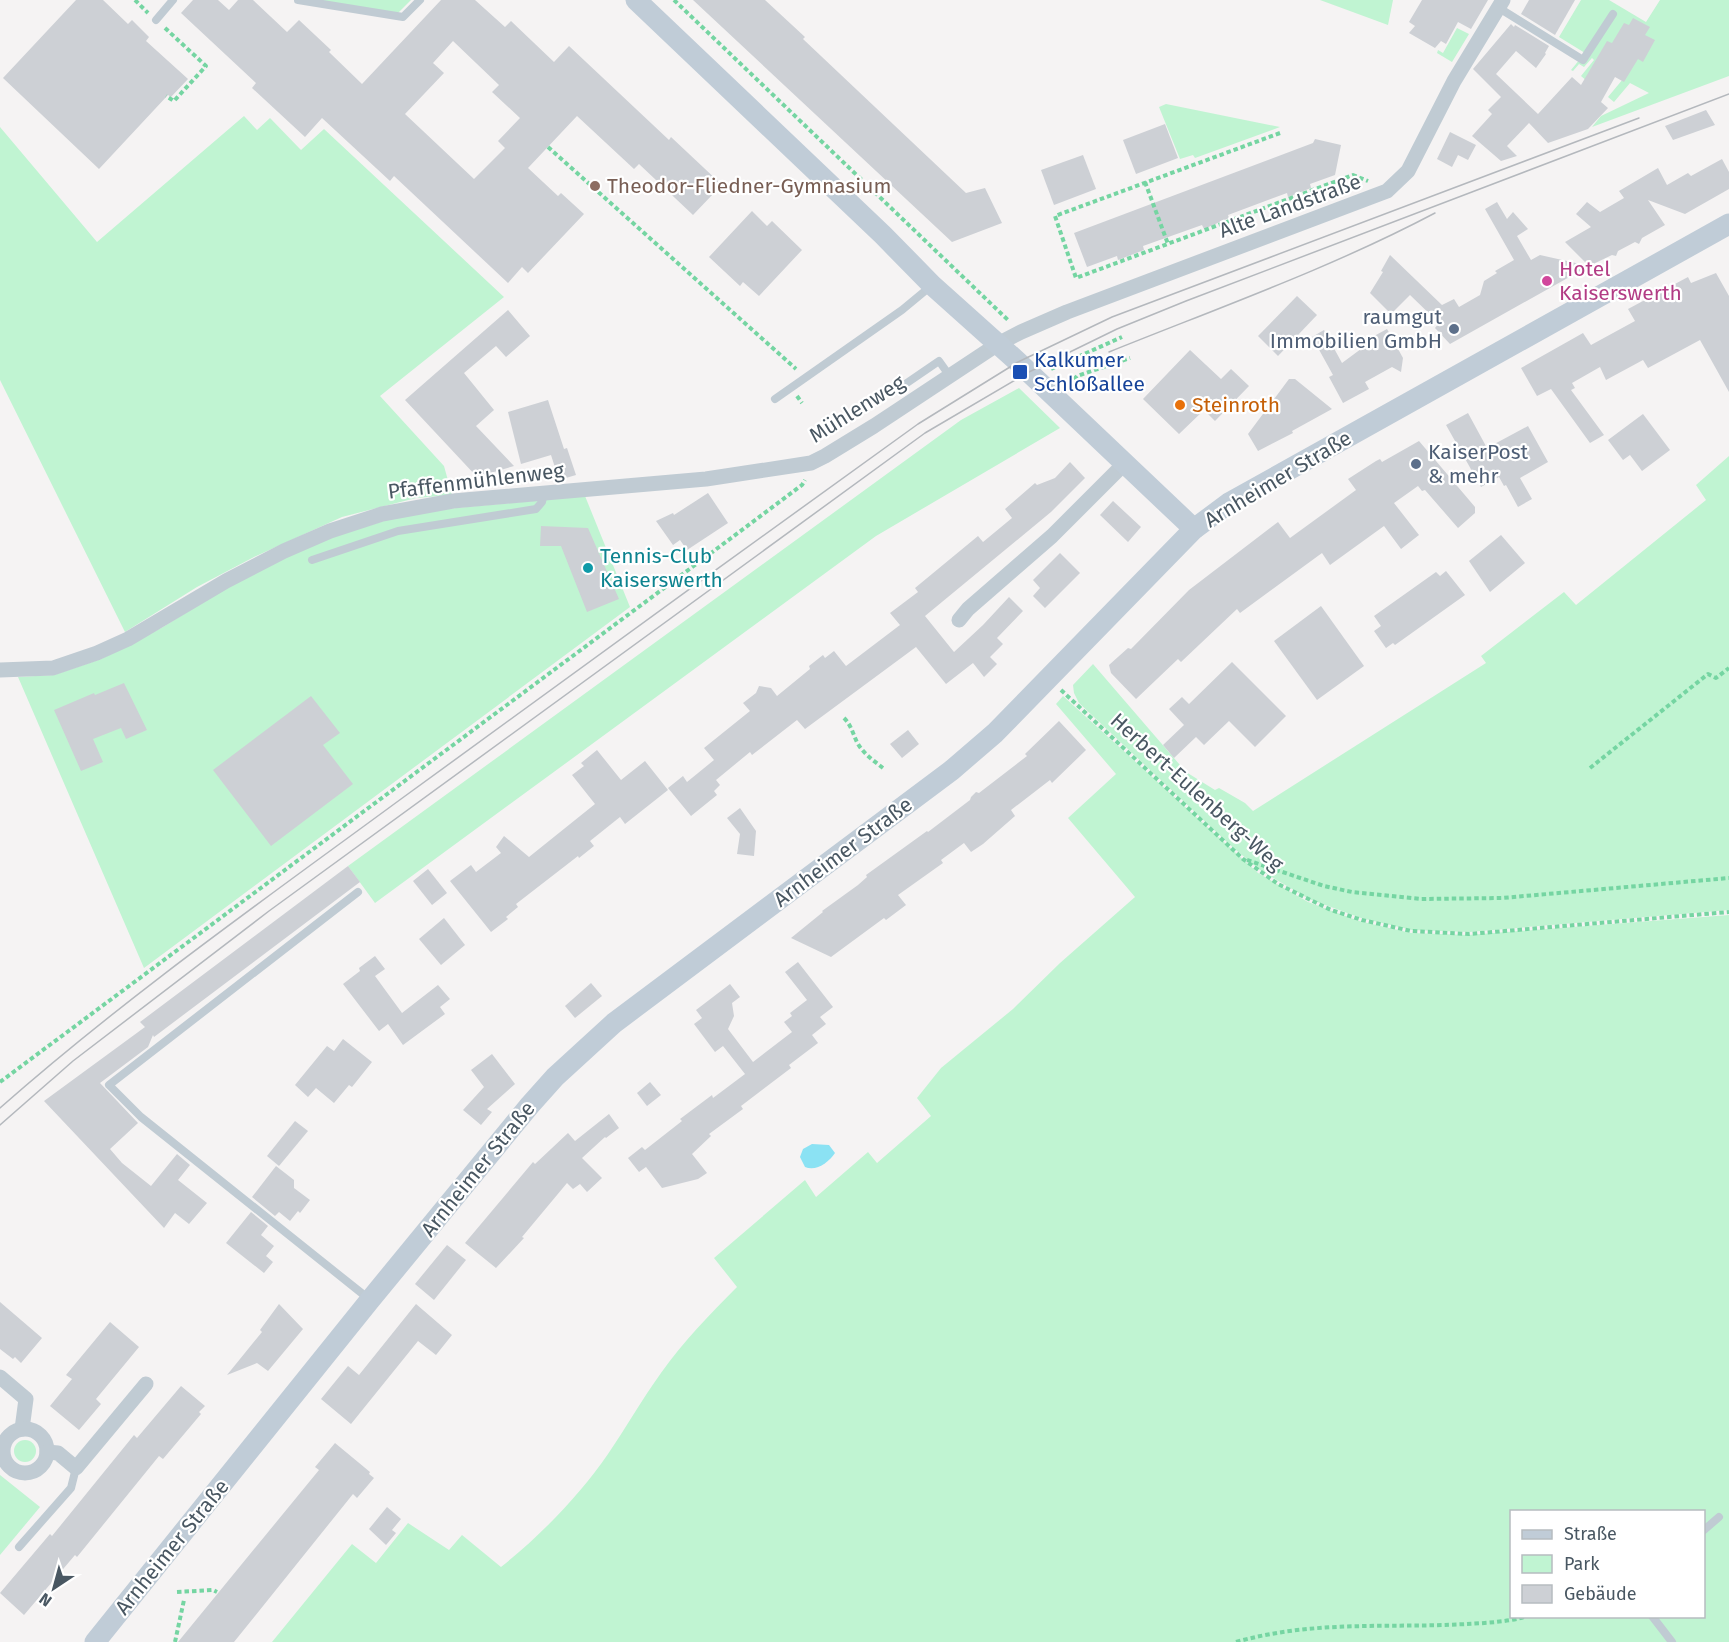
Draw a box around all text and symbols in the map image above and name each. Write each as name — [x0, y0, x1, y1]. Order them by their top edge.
street label: Alte Landstraße — [1216, 168, 1364, 244]
place label: Theodor-Fliedner-Gymnasium — [607, 173, 891, 199]
marker: Theodor-Fliedner-Gymnasium — [588, 179, 602, 193]
place label: Hotel Kaiserswerth — [1559, 256, 1682, 306]
marker: Hotel Kaiserswerth — [1540, 274, 1554, 288]
place label: raumgut Immobilien GmbH — [1270, 304, 1442, 354]
marker: raumgut Immobilien GmbH — [1447, 322, 1461, 336]
place label: Kalkumer Schloßallee — [1034, 347, 1145, 397]
marker: Kalkumer Schloßallee — [1011, 363, 1029, 381]
street label: Mühlenweg — [804, 369, 910, 449]
place label: Steinroth — [1192, 392, 1280, 418]
marker: Steinroth — [1173, 398, 1187, 412]
street label: Arnheimer Straße — [1200, 425, 1356, 533]
place label: KaiserPost & mehr — [1428, 439, 1529, 489]
street label: Pfaffenmühlenweg — [386, 457, 566, 505]
marker: KaiserPost & mehr — [1409, 457, 1423, 471]
place label: Tennis-Club Kaiserswerth — [600, 543, 723, 593]
marker: Tennis-Club Kaiserswerth — [581, 561, 595, 575]
street label: Herbert-Eulenberg-Weg — [1105, 707, 1289, 877]
street label: Arnheimer Straße — [769, 791, 917, 913]
street label: Arnheimer Straße — [415, 1096, 541, 1242]
street label: Arnheimer Straße — [109, 1474, 235, 1620]
legend — [1510, 1510, 1705, 1618]
text: Straße — [1564, 1523, 1617, 1545]
text: Park — [1564, 1553, 1600, 1575]
north arrow — [24, 1558, 84, 1618]
text: Gebäude — [1564, 1583, 1637, 1605]
text: N — [36, 1589, 55, 1611]

